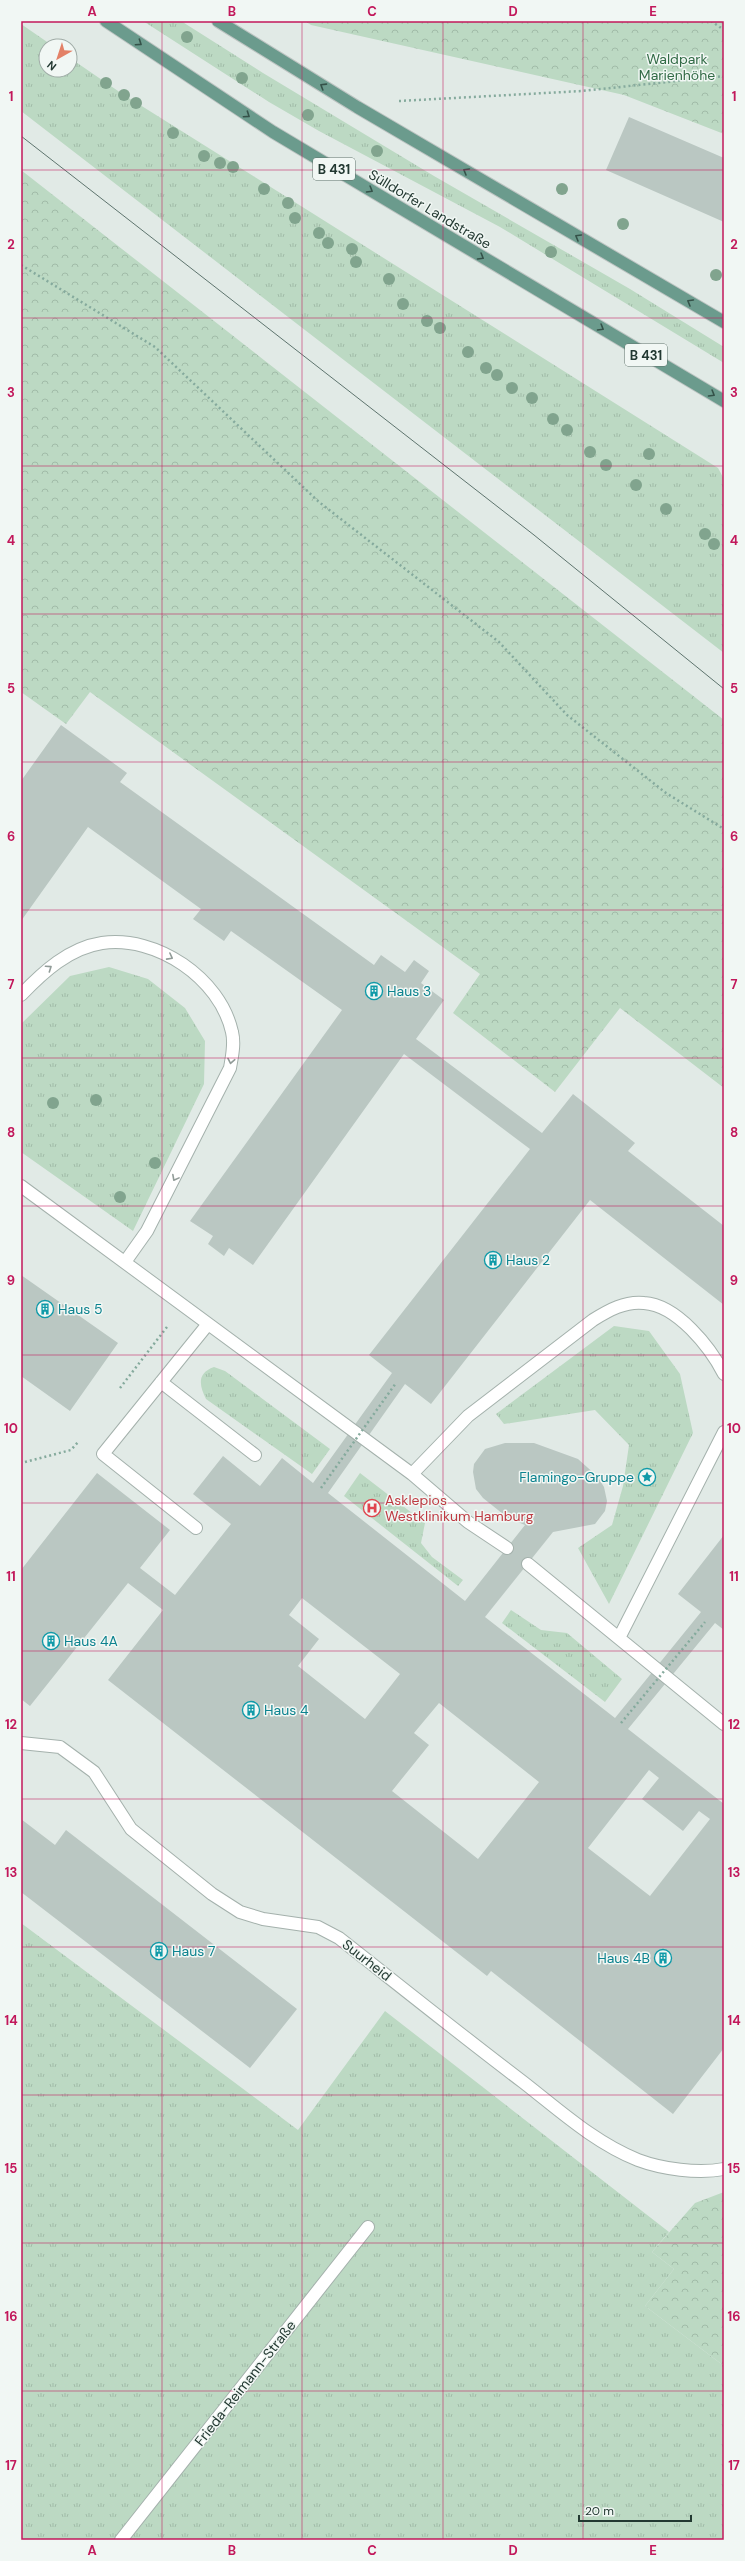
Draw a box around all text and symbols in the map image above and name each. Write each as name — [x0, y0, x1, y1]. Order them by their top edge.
text: A — [87, 3, 97, 20]
text: B — [228, 3, 236, 20]
text: C — [367, 3, 377, 20]
text: D — [508, 3, 518, 20]
text: E — [649, 3, 657, 20]
north arrow — [38, 38, 78, 78]
one-way arrow — [135, 38, 142, 45]
park label: Waldpark Marienhöhe — [639, 50, 715, 84]
text: N — [44, 58, 59, 74]
one-way arrow — [321, 84, 328, 91]
text: 1 — [9, 88, 13, 105]
text: 1 — [732, 88, 736, 105]
one-way arrow — [243, 110, 250, 118]
road number: B 431 — [313, 158, 355, 180]
street label: Sülldorfer Landstraße — [365, 165, 495, 253]
one-way arrow — [463, 168, 470, 175]
one-way arrow — [366, 185, 373, 193]
one-way arrow — [575, 234, 582, 241]
text: 2 — [7, 236, 15, 253]
text: 2 — [730, 236, 738, 253]
one-way arrow — [477, 252, 484, 259]
one-way arrow — [687, 300, 694, 307]
one-way arrow — [597, 323, 604, 330]
road number: B 431 — [625, 344, 667, 366]
text: 3 — [7, 384, 15, 401]
text: 3 — [730, 384, 738, 401]
one-way arrow — [708, 390, 715, 397]
text: 4 — [7, 532, 15, 549]
text: 4 — [730, 532, 738, 549]
text: 5 — [7, 680, 15, 697]
text: 5 — [730, 680, 738, 697]
text: 6 — [7, 828, 15, 845]
text: 6 — [730, 828, 738, 845]
one-way arrow — [166, 952, 174, 959]
one-way arrow — [45, 965, 52, 973]
text: 7 — [8, 976, 15, 993]
text: 7 — [731, 976, 738, 993]
building icon: Haus 3 — [364, 981, 384, 1001]
place label: Haus 3 — [387, 982, 431, 1000]
one-way arrow — [227, 1058, 236, 1065]
text: 8 — [7, 1124, 15, 1141]
text: 8 — [730, 1124, 738, 1141]
one-way arrow — [172, 1174, 180, 1182]
building icon: Haus 2 — [483, 1250, 503, 1270]
place label: Haus 2 — [506, 1251, 550, 1269]
text: 9 — [7, 1272, 15, 1289]
text: 9 — [730, 1272, 738, 1289]
building icon: Haus 5 — [35, 1299, 55, 1319]
place label: Haus 5 — [58, 1300, 102, 1318]
text: 10 — [4, 1420, 18, 1437]
text: 10 — [727, 1420, 741, 1437]
place icon: Flamingo-Gruppe — [637, 1467, 657, 1487]
place label: Flamingo-Gruppe — [519, 1468, 634, 1486]
place label: Asklepios Westklinikum Hamburg — [385, 1491, 534, 1525]
hospital icon: Asklepios Westklinikum Hamburg — [362, 1498, 382, 1518]
text: 11 — [6, 1568, 16, 1585]
text: 11 — [729, 1568, 739, 1585]
building icon: Haus 4A — [41, 1631, 61, 1651]
place label: Haus 4A — [64, 1632, 118, 1650]
building icon: Haus 4 — [241, 1700, 261, 1720]
place label: Haus 4 — [264, 1701, 309, 1719]
text: 12 — [5, 1716, 17, 1733]
text: 12 — [728, 1716, 740, 1733]
text: 13 — [5, 1864, 17, 1881]
text: 13 — [728, 1864, 740, 1881]
street label: Suurheid — [339, 1935, 395, 1985]
building icon: Haus 7 — [149, 1941, 169, 1961]
place label: Haus 7 — [172, 1942, 215, 1960]
building icon: Haus 4B — [653, 1948, 673, 1968]
place label: Haus 4B — [597, 1949, 650, 1967]
text: 14 — [4, 2012, 18, 2029]
text: 14 — [727, 2012, 741, 2029]
text: 15 — [5, 2160, 17, 2177]
text: 15 — [728, 2160, 740, 2177]
text: 16 — [5, 2308, 17, 2325]
text: 16 — [728, 2308, 740, 2325]
street label: Frieda-Reimann-Straße — [190, 2317, 300, 2449]
text: 17 — [5, 2457, 17, 2474]
text: 17 — [728, 2457, 740, 2474]
scale bar — [579, 2497, 691, 2523]
text: 20 m — [585, 2503, 614, 2519]
text: A — [87, 2542, 97, 2559]
text: B — [228, 2542, 236, 2559]
text: C — [367, 2542, 377, 2559]
text: D — [508, 2542, 518, 2559]
text: E — [649, 2542, 657, 2559]

